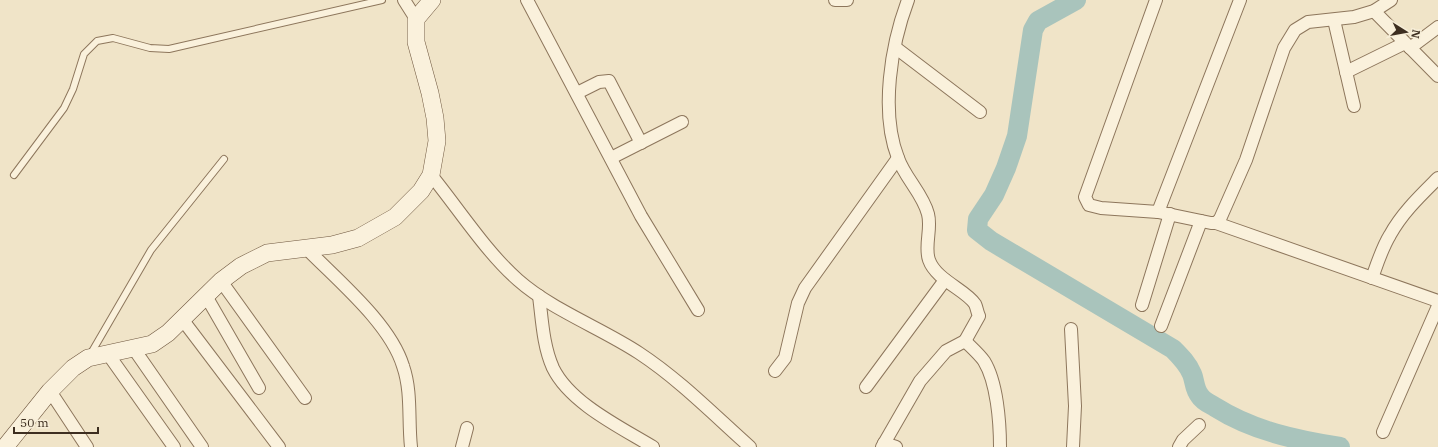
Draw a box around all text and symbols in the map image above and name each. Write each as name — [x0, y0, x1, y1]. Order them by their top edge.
north arrow — [1386, 12, 1426, 52]
text: N — [1408, 28, 1424, 40]
scale bar — [14, 409, 98, 435]
text: 50 m — [20, 415, 49, 430]

